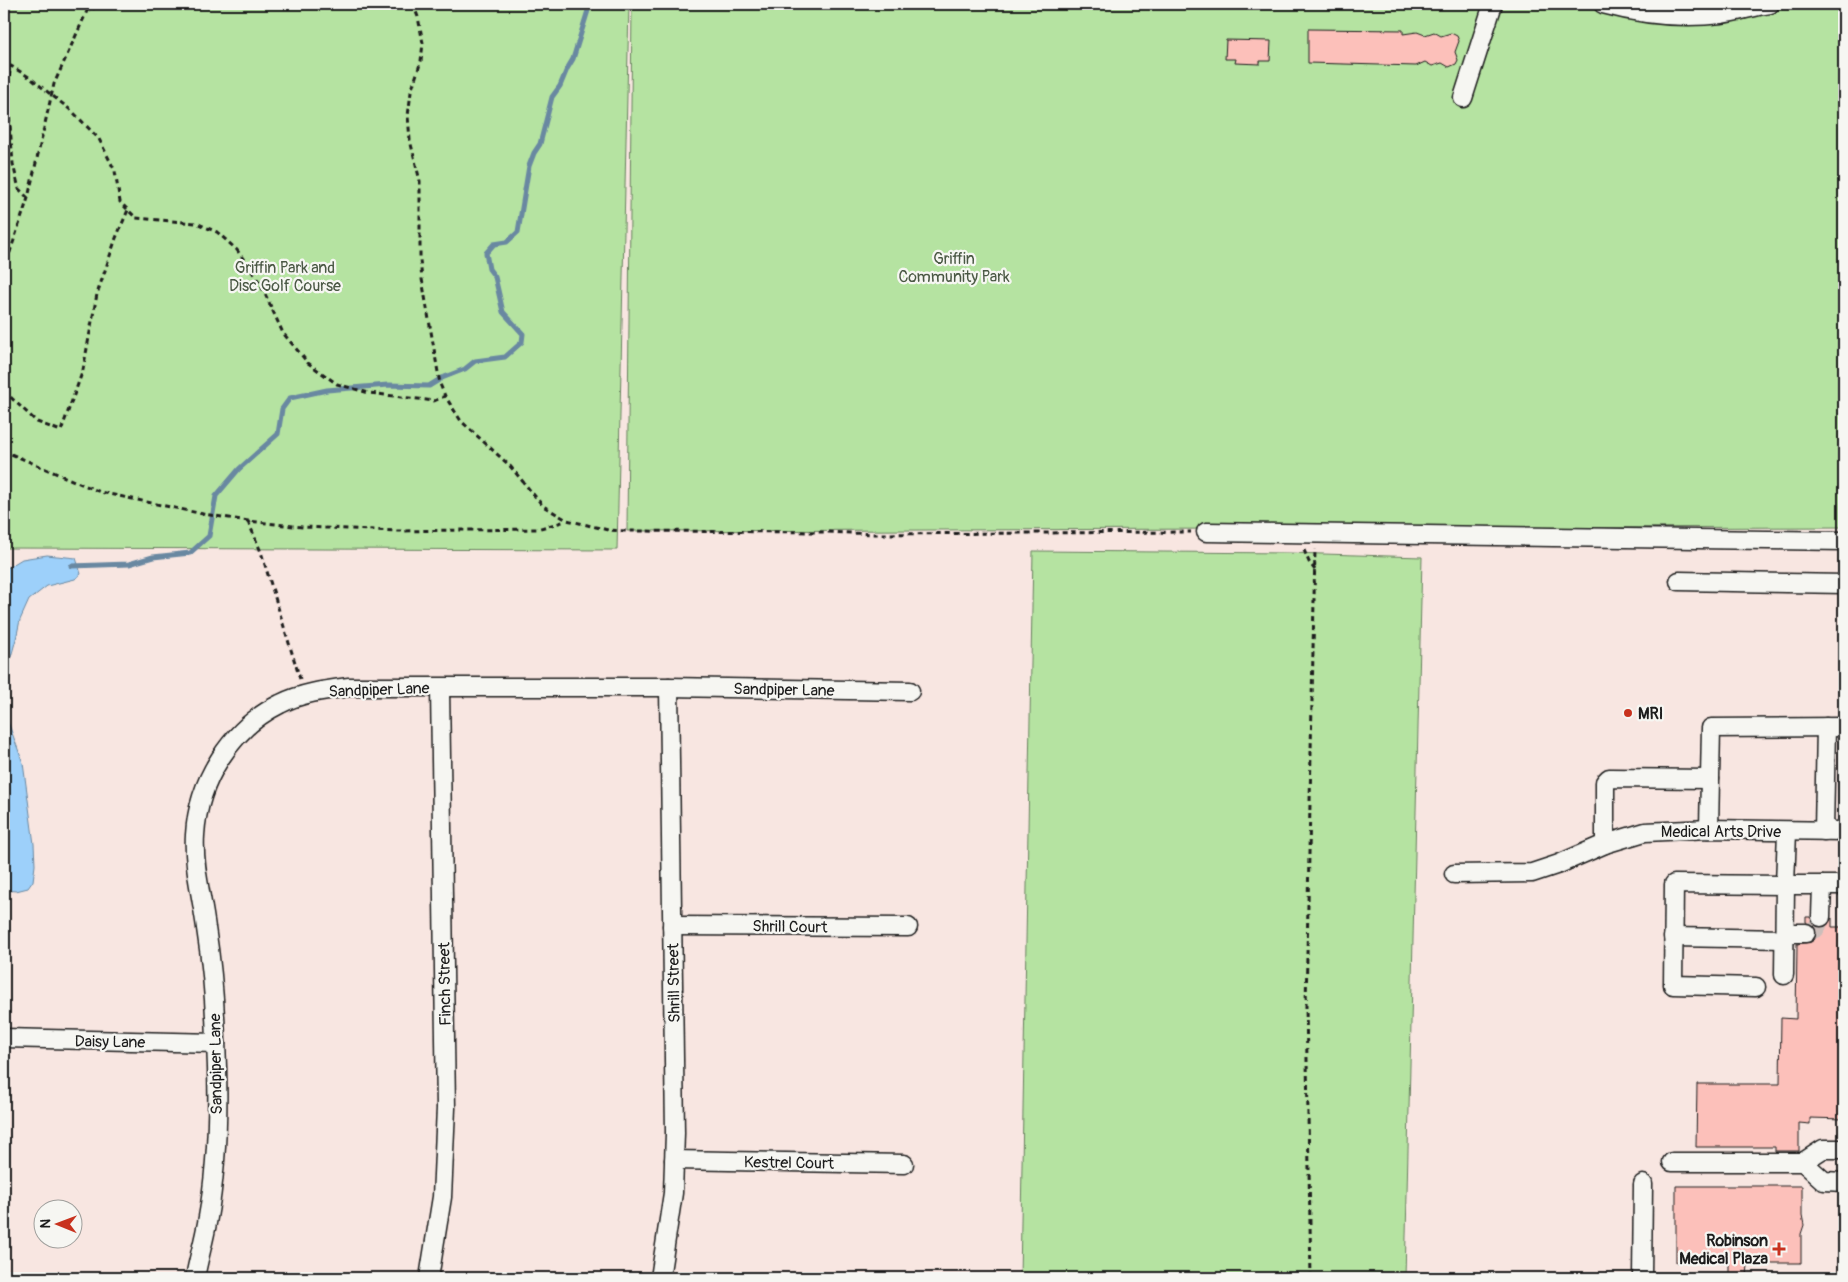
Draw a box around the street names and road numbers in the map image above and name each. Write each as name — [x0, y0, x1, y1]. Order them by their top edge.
street label: Sandpiper Lane — [328, 678, 430, 702]
street label: Sandpiper Lane — [733, 679, 835, 701]
street label: Medical Arts Drive — [1661, 822, 1781, 842]
street label: Shrill Court — [752, 916, 828, 938]
street label: Finch Street — [434, 941, 456, 1026]
street label: Shrill Street — [663, 942, 685, 1023]
street label: Sandpiper Lane — [205, 1013, 227, 1115]
street label: Daisy Lane — [74, 1031, 146, 1053]
street label: Kestrel Court — [744, 1152, 835, 1174]

